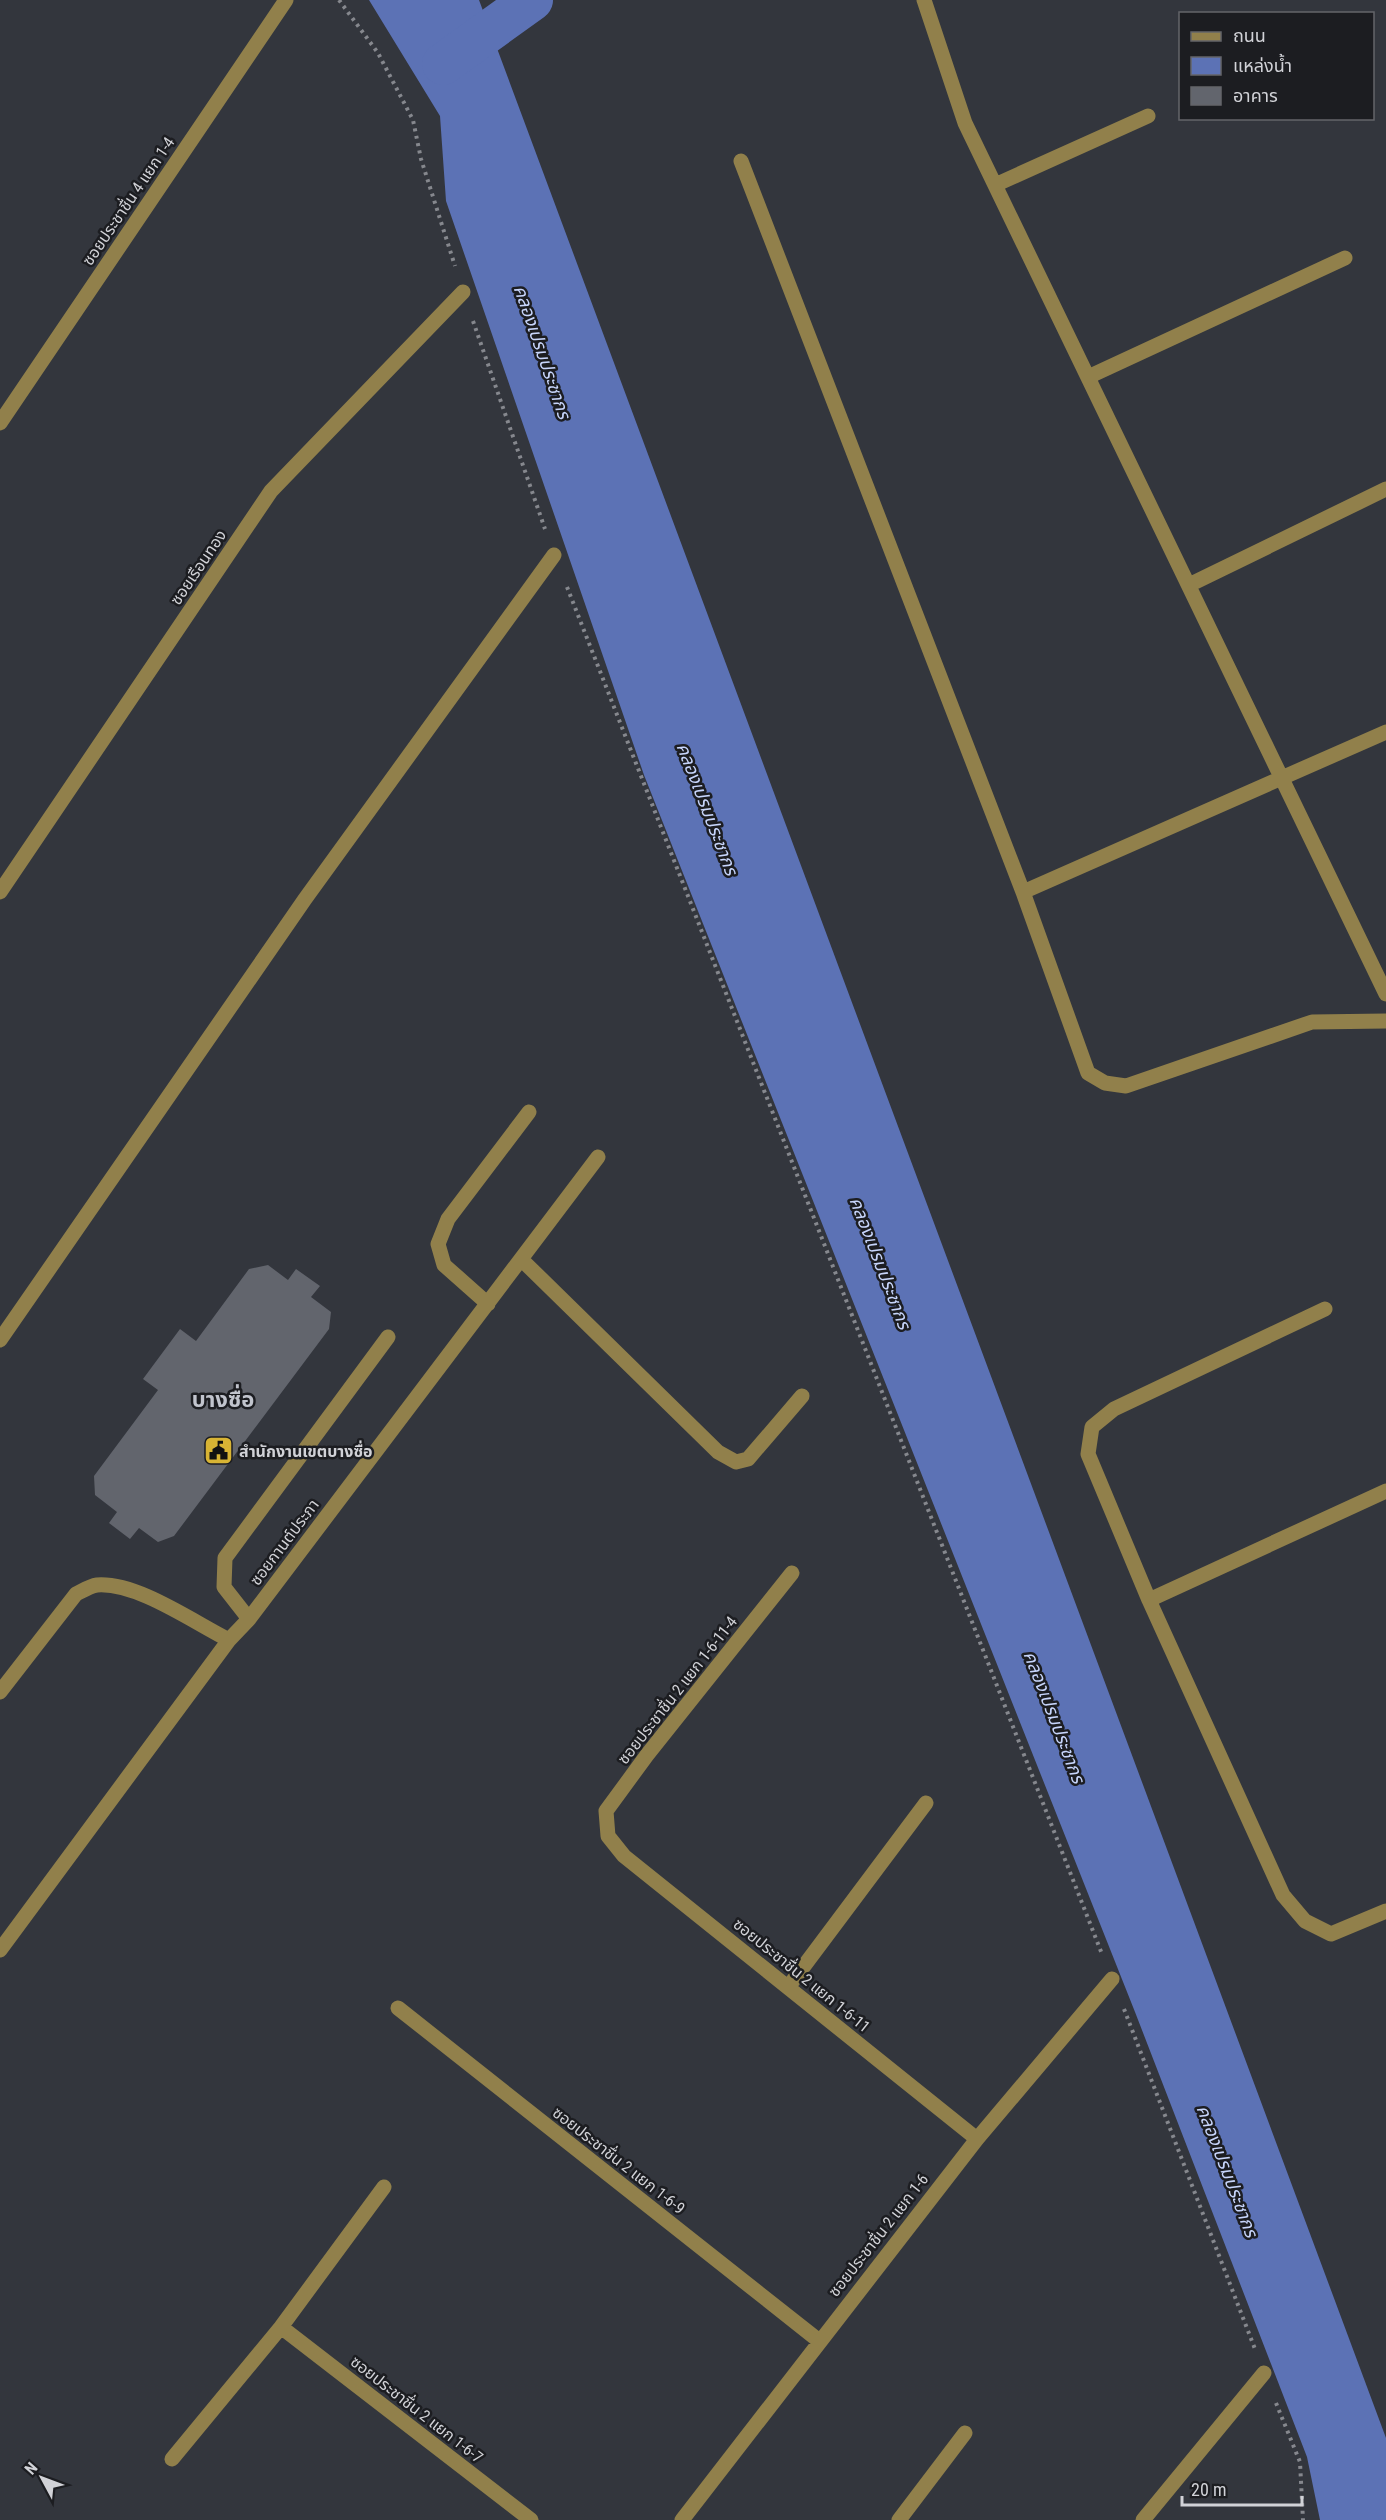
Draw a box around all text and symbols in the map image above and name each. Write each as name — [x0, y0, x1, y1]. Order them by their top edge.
legend — [1179, 12, 1374, 120]
text: ถนน — [1233, 25, 1266, 46]
text: แหล่งน้ำ — [1233, 53, 1292, 76]
text: อาคาร — [1233, 85, 1278, 106]
street label: ซอยประชาชื่น 4 แยก 1-4 — [77, 132, 179, 269]
water label: คลองเปรมประชากร — [510, 282, 576, 422]
street label: ซอยเรือนทอง — [166, 526, 230, 608]
water label: คลองเปรมประชากร — [673, 740, 743, 879]
water label: คลองเปรมประชากร — [846, 1194, 916, 1333]
district label: บางซื่อ — [192, 1384, 254, 1412]
public building icon: สำนักงานเขตบางซื่อ — [202, 1435, 234, 1467]
place label: สำนักงานเขตบางซื่อ — [239, 1440, 373, 1461]
street label: ซอยกานต์ประภา — [246, 1496, 323, 1589]
street label: ซอยประชาชื่น 2 แยก 1-6-11-4 — [612, 1611, 741, 1768]
water label: คลองเปรมประชากร — [1020, 1648, 1090, 1787]
street label: ซอยประชาชื่น 2 แยก 1-6-11 — [729, 1913, 875, 2036]
street label: ซอยประชาชื่น 2 แยก 1-6-9 — [549, 2101, 690, 2218]
water label: คลองเปรมประชากร — [1193, 2102, 1263, 2241]
street label: ซอยประชาชื่น 2 แยก 1-6 — [823, 2169, 932, 2301]
street label: ซอยประชาชื่น 2 แยก 1-6-7 — [347, 2350, 488, 2467]
north arrow — [12, 2448, 72, 2508]
text: N — [21, 2459, 41, 2478]
scale bar — [1182, 2469, 1302, 2507]
text: 20 m — [1191, 2479, 1226, 2500]

